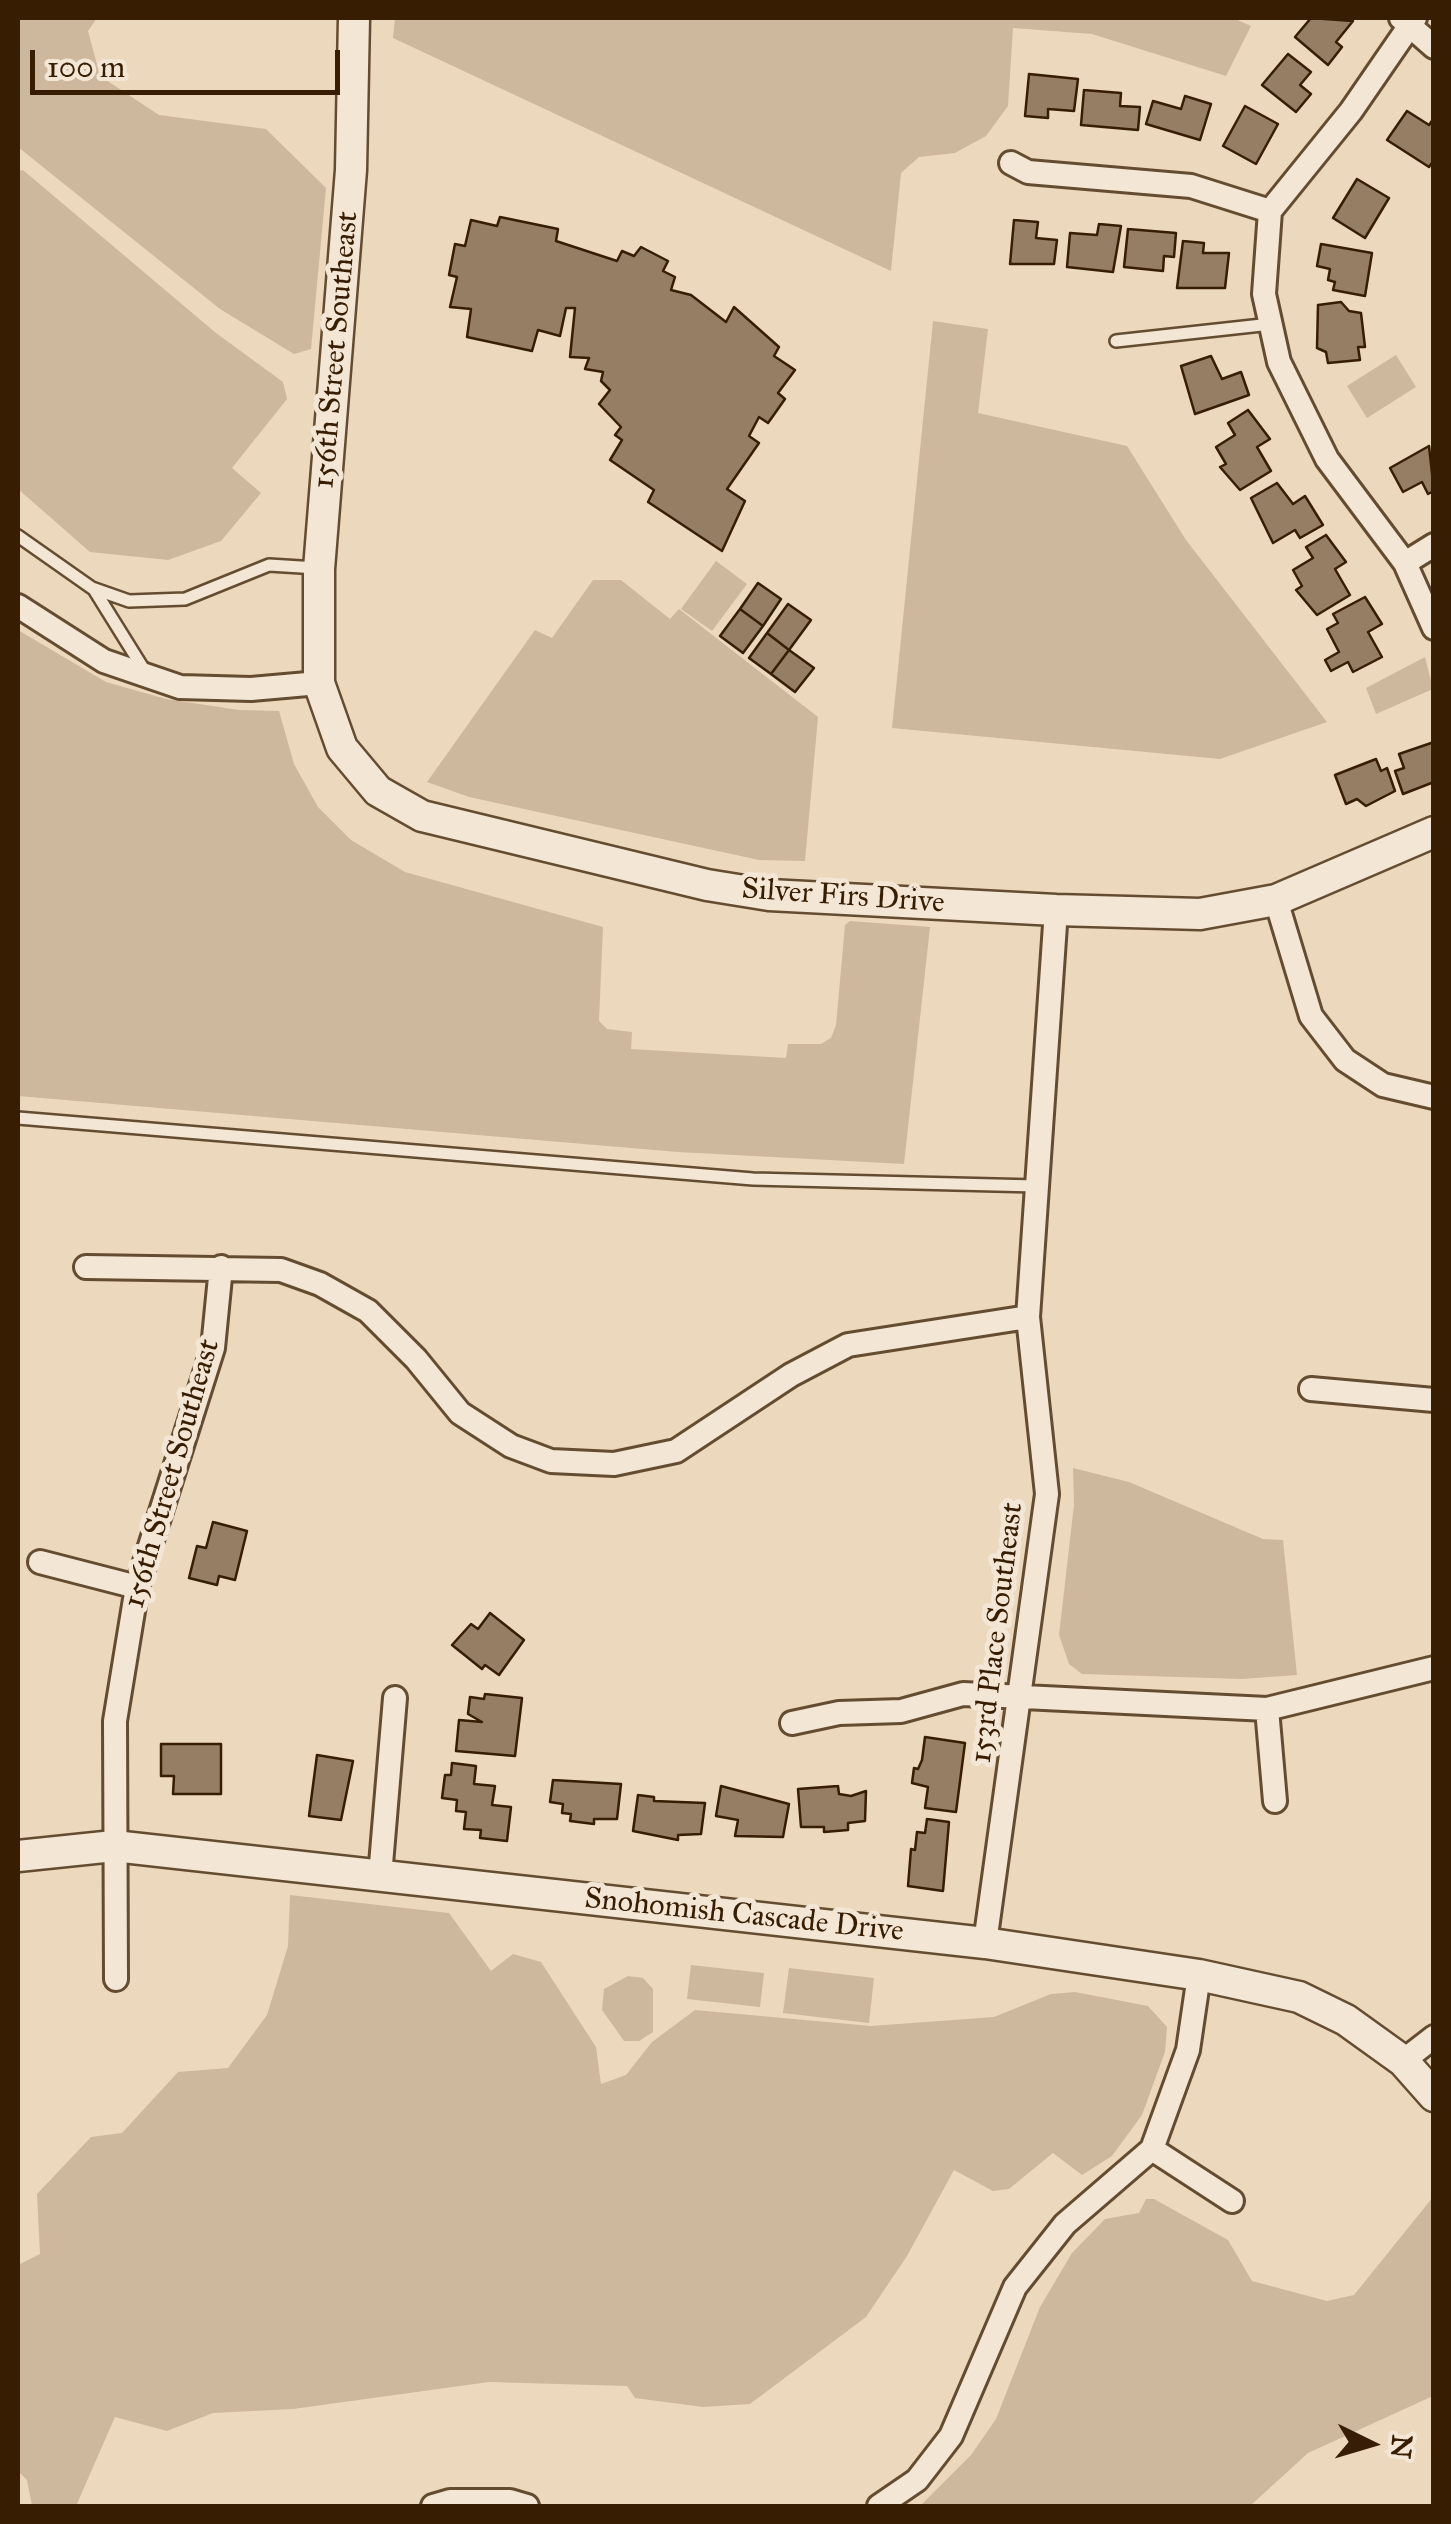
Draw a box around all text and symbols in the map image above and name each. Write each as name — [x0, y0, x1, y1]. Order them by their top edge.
scale bar — [35, 30, 345, 92]
text: 100 m — [47, 49, 125, 85]
street label: 156th Street Southeast — [307, 210, 367, 490]
street label: Silver Firs Drive — [740, 872, 946, 922]
street label: 156th Street Southeast — [117, 1335, 229, 1613]
street label: 153rd Place Southeast — [964, 1501, 1032, 1765]
street label: Snohomish Cascade Drive — [583, 1881, 905, 1951]
north arrow — [1321, 2394, 1421, 2494]
text: N — [1383, 2433, 1420, 2460]

